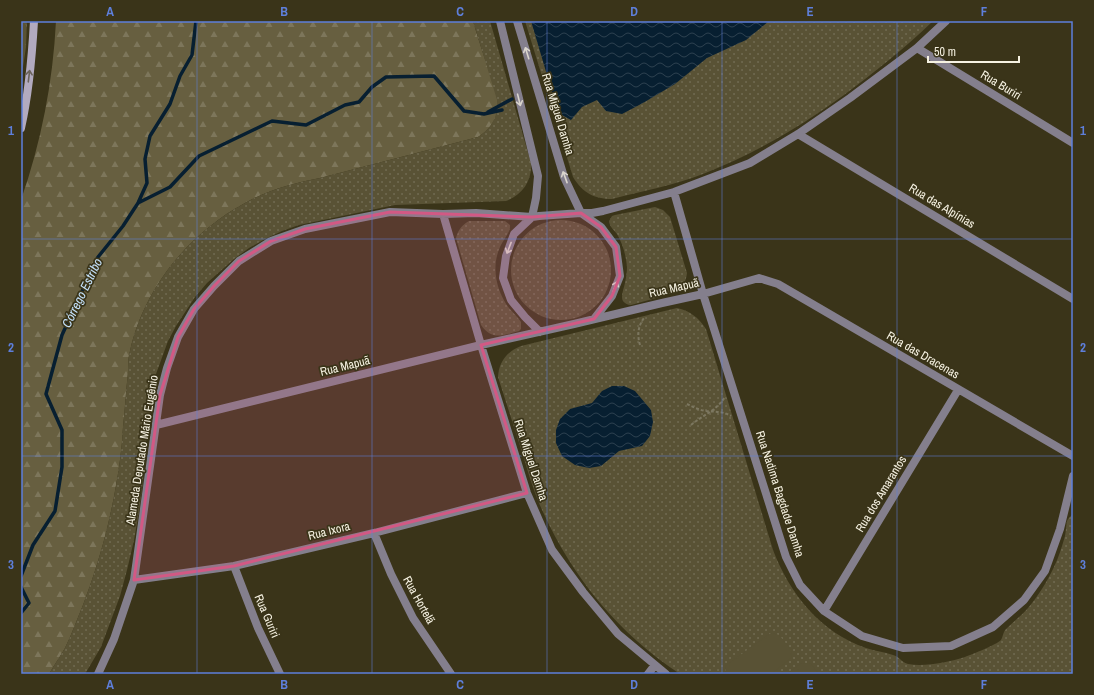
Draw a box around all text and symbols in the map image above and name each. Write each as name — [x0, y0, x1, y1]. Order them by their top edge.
text: A — [106, 3, 114, 20]
text: B — [280, 3, 288, 20]
text: C — [456, 3, 464, 20]
text: D — [630, 3, 638, 20]
text: E — [806, 3, 814, 20]
text: F — [981, 3, 988, 20]
scale bar — [928, 38, 1019, 64]
text: 50 m — [934, 44, 956, 60]
one-way arrow — [523, 47, 530, 60]
street label: Rua Buriri — [978, 67, 1024, 103]
one-way arrow — [25, 70, 33, 83]
street label: Rua Miguel Damha — [538, 71, 578, 157]
one-way arrow — [516, 93, 524, 106]
text: 1 — [8, 122, 14, 139]
text: 1 — [1080, 122, 1086, 139]
one-way arrow — [561, 171, 568, 184]
street label: Rua das Alpínias — [906, 180, 978, 232]
one-way arrow — [505, 241, 513, 253]
water label: Córrego Estribo — [58, 255, 106, 331]
street label: Rua Mapuã — [647, 274, 701, 302]
one-way arrow — [612, 281, 620, 293]
street label: Rua das Dracenas — [884, 328, 962, 382]
text: 2 — [8, 339, 14, 356]
text: 2 — [1080, 339, 1086, 356]
street label: Rua Mapuã — [318, 352, 372, 380]
street label: Alameda Deputado Mário Eugênio — [122, 374, 162, 527]
street label: Rua Miguel Damha — [510, 417, 552, 503]
street label: Rua Nadima Bagdade Damha — [752, 429, 808, 560]
street label: Rua dos Amarantos — [852, 453, 910, 535]
street label: Rua Ixora — [306, 518, 352, 544]
text: 3 — [8, 556, 14, 573]
text: 3 — [1080, 556, 1086, 573]
street label: Rua Hortelã — [399, 573, 439, 627]
street label: Rua Guriri — [251, 592, 283, 640]
text: A — [106, 676, 114, 693]
text: B — [280, 676, 288, 693]
text: C — [456, 676, 464, 693]
text: D — [630, 676, 638, 693]
text: E — [806, 676, 814, 693]
text: F — [981, 676, 988, 693]

